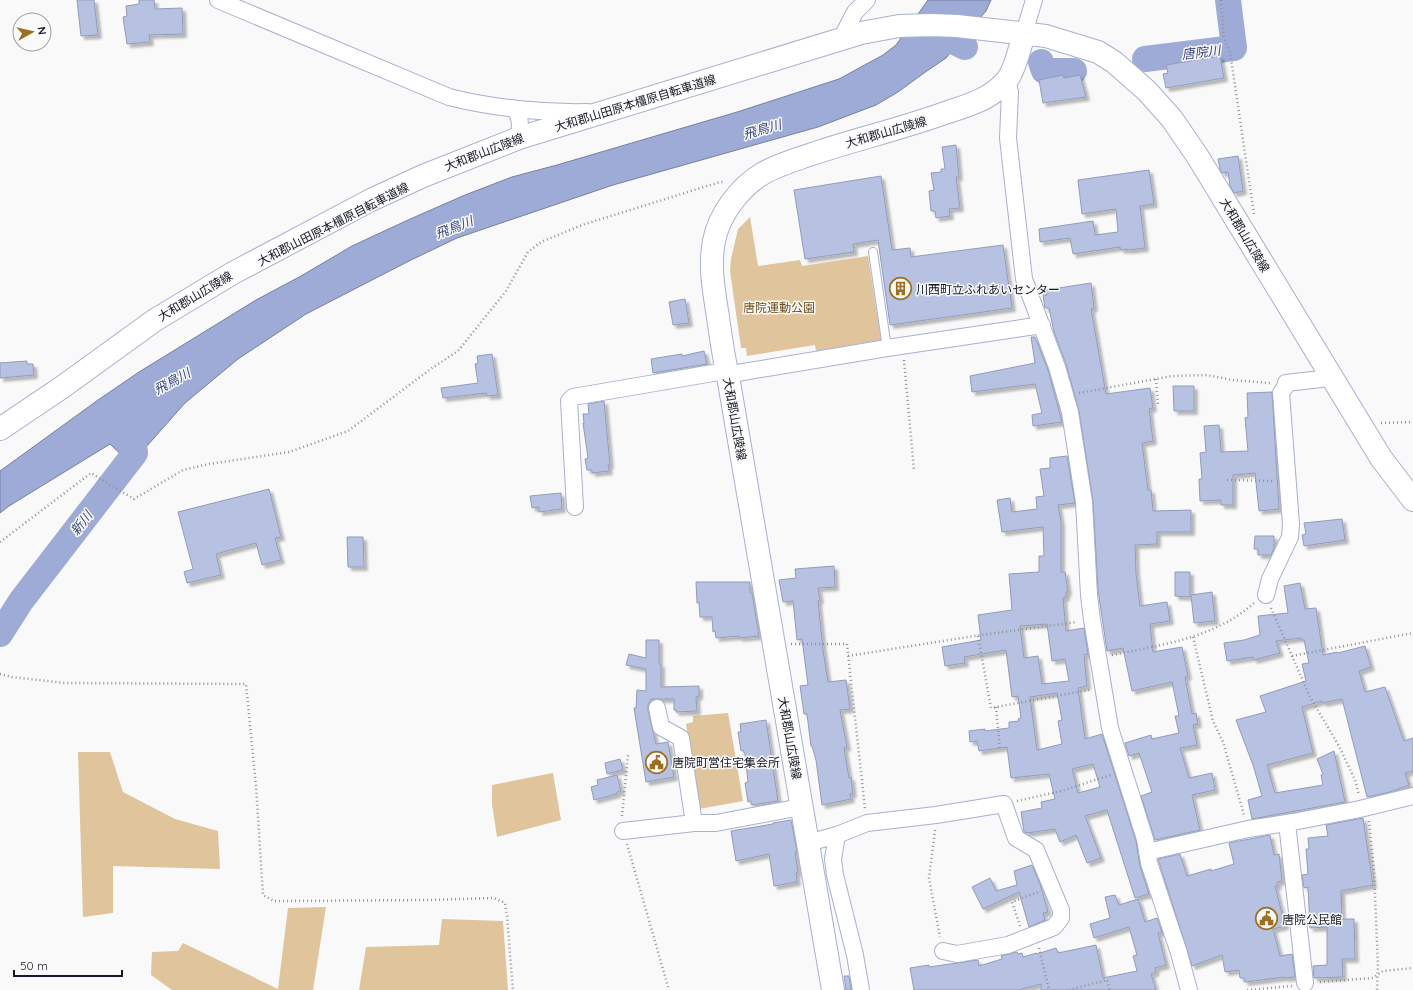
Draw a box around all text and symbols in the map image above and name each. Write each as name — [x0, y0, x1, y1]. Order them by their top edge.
north arrow — [12, 12, 52, 52]
text: N — [34, 26, 49, 36]
water label: 唐院川 — [1181, 41, 1223, 62]
street label: 大和郡山田原本橿原自転車道線 — [552, 71, 718, 135]
street label: 大和郡山広陵線 — [844, 113, 928, 151]
water label: 飛鳥川 — [741, 115, 785, 142]
street label: 大和郡山広陵線 — [442, 130, 526, 174]
street label: 大和郡山田原本橿原自転車道線 — [255, 179, 411, 269]
street label: 大和郡山広陵線 — [1217, 195, 1273, 275]
water label: 飛鳥川 — [433, 212, 477, 241]
street label: 大和郡山広陵線 — [155, 268, 235, 324]
building icon: 川西町立ふれあいセンター — [888, 276, 914, 302]
place label: 川西町立ふれあいセンター — [916, 282, 1060, 297]
park label: 唐院運動公園 — [743, 300, 815, 315]
water label: 飛鳥川 — [151, 364, 195, 397]
street label: 大和郡山広陵線 — [720, 376, 750, 462]
water label: 新川 — [67, 506, 97, 538]
street label: 大和郡山広陵線 — [775, 695, 805, 781]
public building icon: 唐院町営住宅集会所 — [644, 749, 670, 775]
place label: 唐院町営住宅集会所 — [672, 755, 780, 770]
public building icon: 唐院公民館 — [1253, 906, 1279, 932]
place label: 唐院公民館 — [1282, 912, 1342, 927]
scale bar — [14, 952, 122, 978]
text: 50 m — [20, 958, 48, 973]

